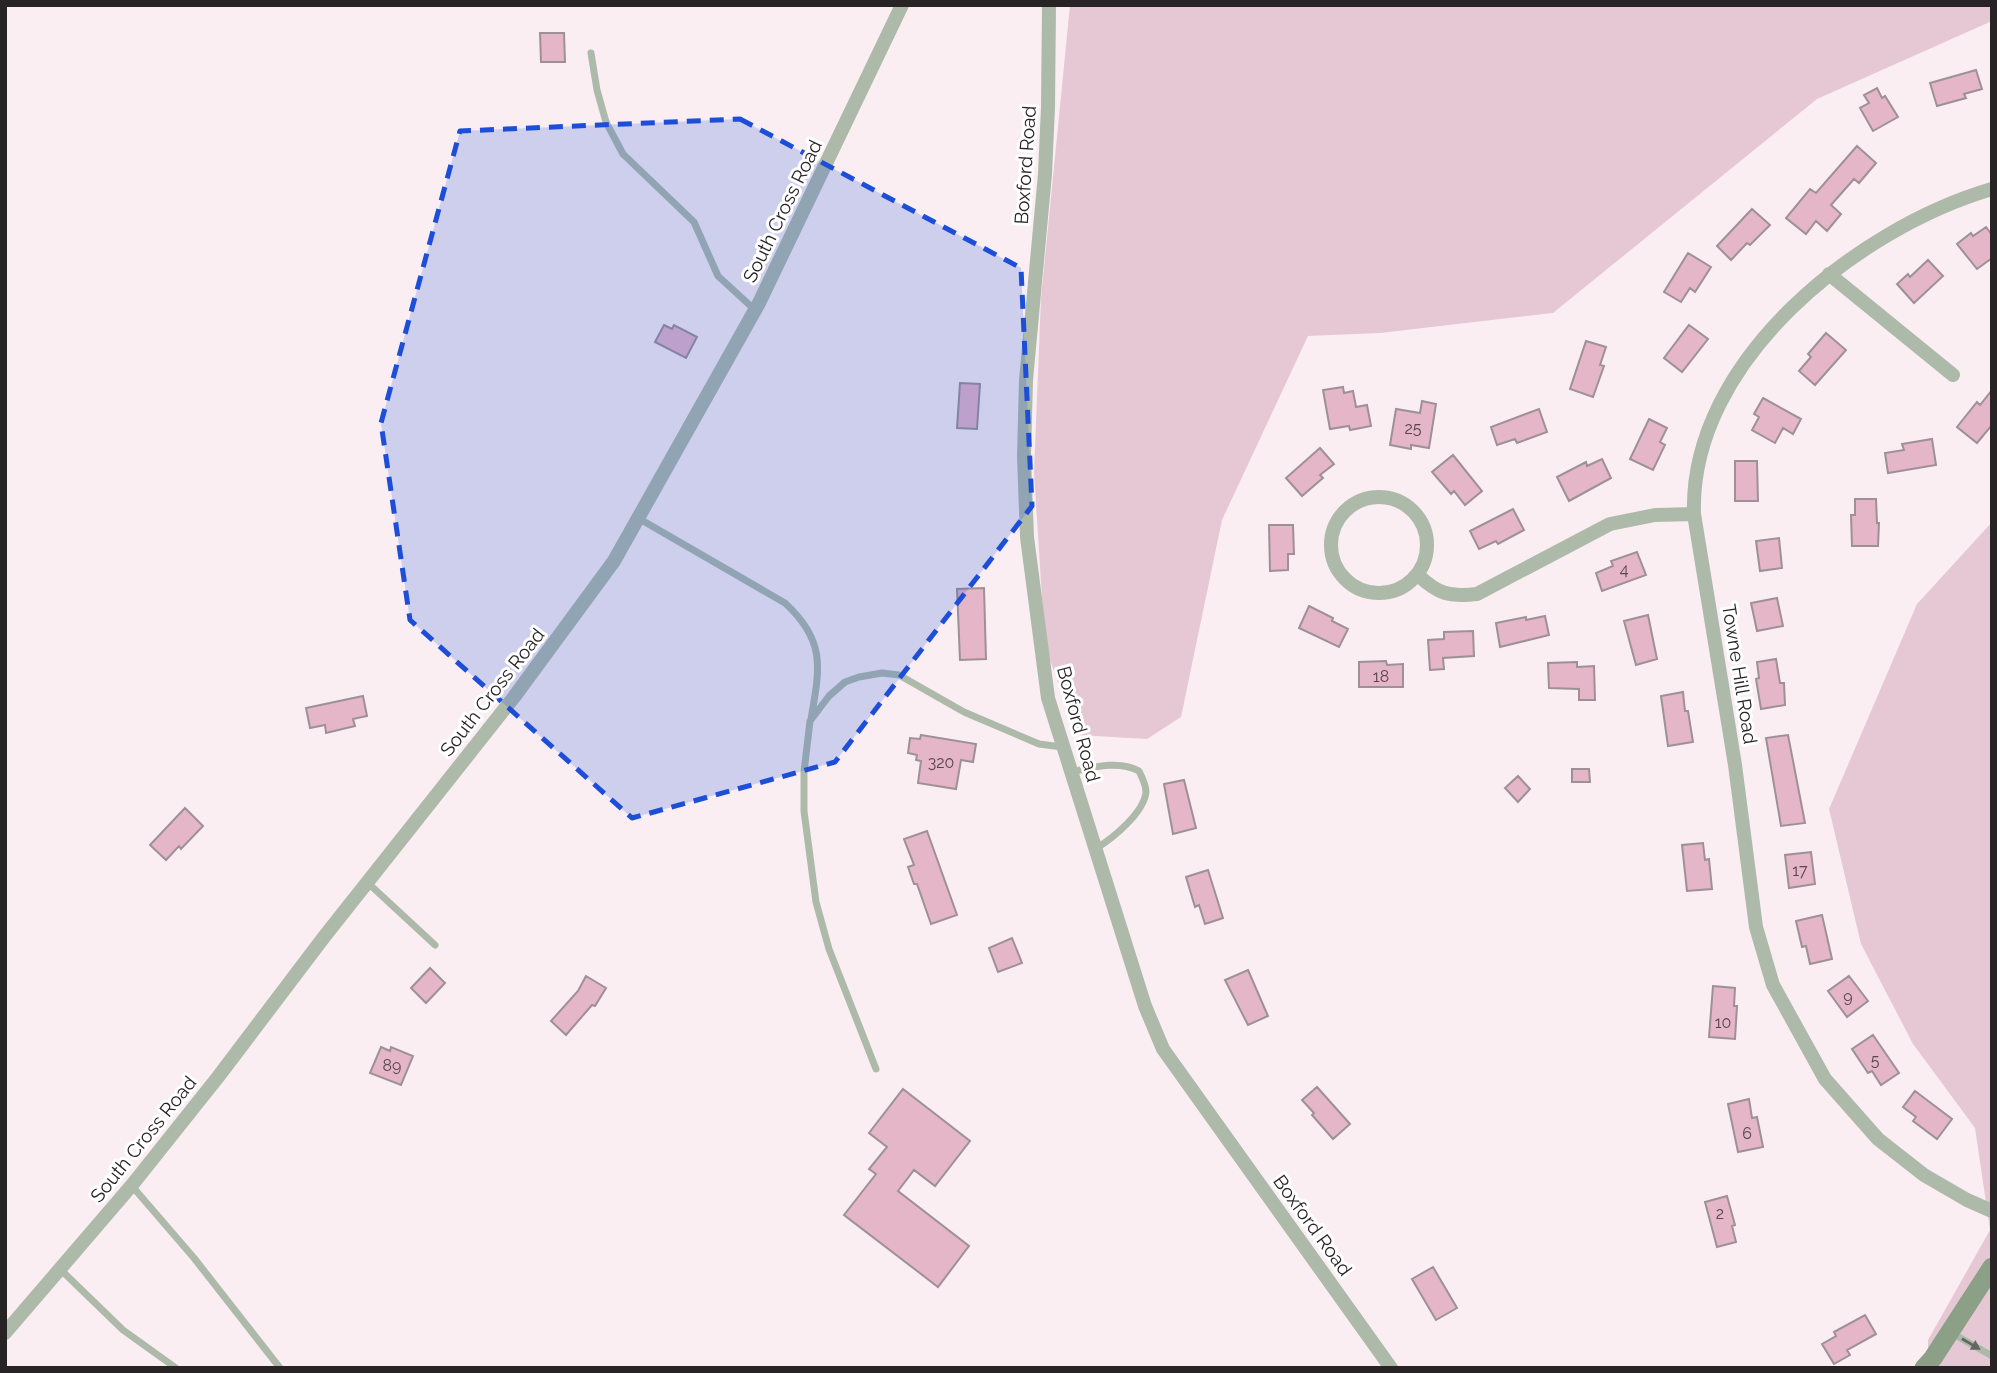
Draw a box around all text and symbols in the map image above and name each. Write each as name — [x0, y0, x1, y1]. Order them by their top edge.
street label: Boxford Road — [1010, 105, 1040, 225]
street label: South Cross Road — [738, 136, 826, 286]
house number: 25 — [1404, 419, 1422, 438]
house number: 4 — [1620, 560, 1629, 579]
street label: Towne Hill Road — [1718, 603, 1762, 745]
street label: South Cross Road — [435, 624, 549, 760]
street label: Boxford Road — [1053, 664, 1105, 784]
house number: 18 — [1373, 667, 1389, 686]
house number: 320 — [928, 753, 954, 772]
house number: 17 — [1792, 861, 1808, 880]
house number: 9 — [1843, 987, 1853, 1006]
house number: 10 — [1715, 1013, 1731, 1032]
house number: 5 — [1871, 1051, 1880, 1070]
house number: 89 — [383, 1056, 401, 1075]
street label: South Cross Road — [85, 1072, 201, 1206]
house number: 6 — [1742, 1124, 1752, 1143]
street label: Boxford Road — [1269, 1170, 1357, 1280]
house number: 2 — [1716, 1204, 1724, 1223]
one-way arrow — [1961, 1338, 1980, 1350]

